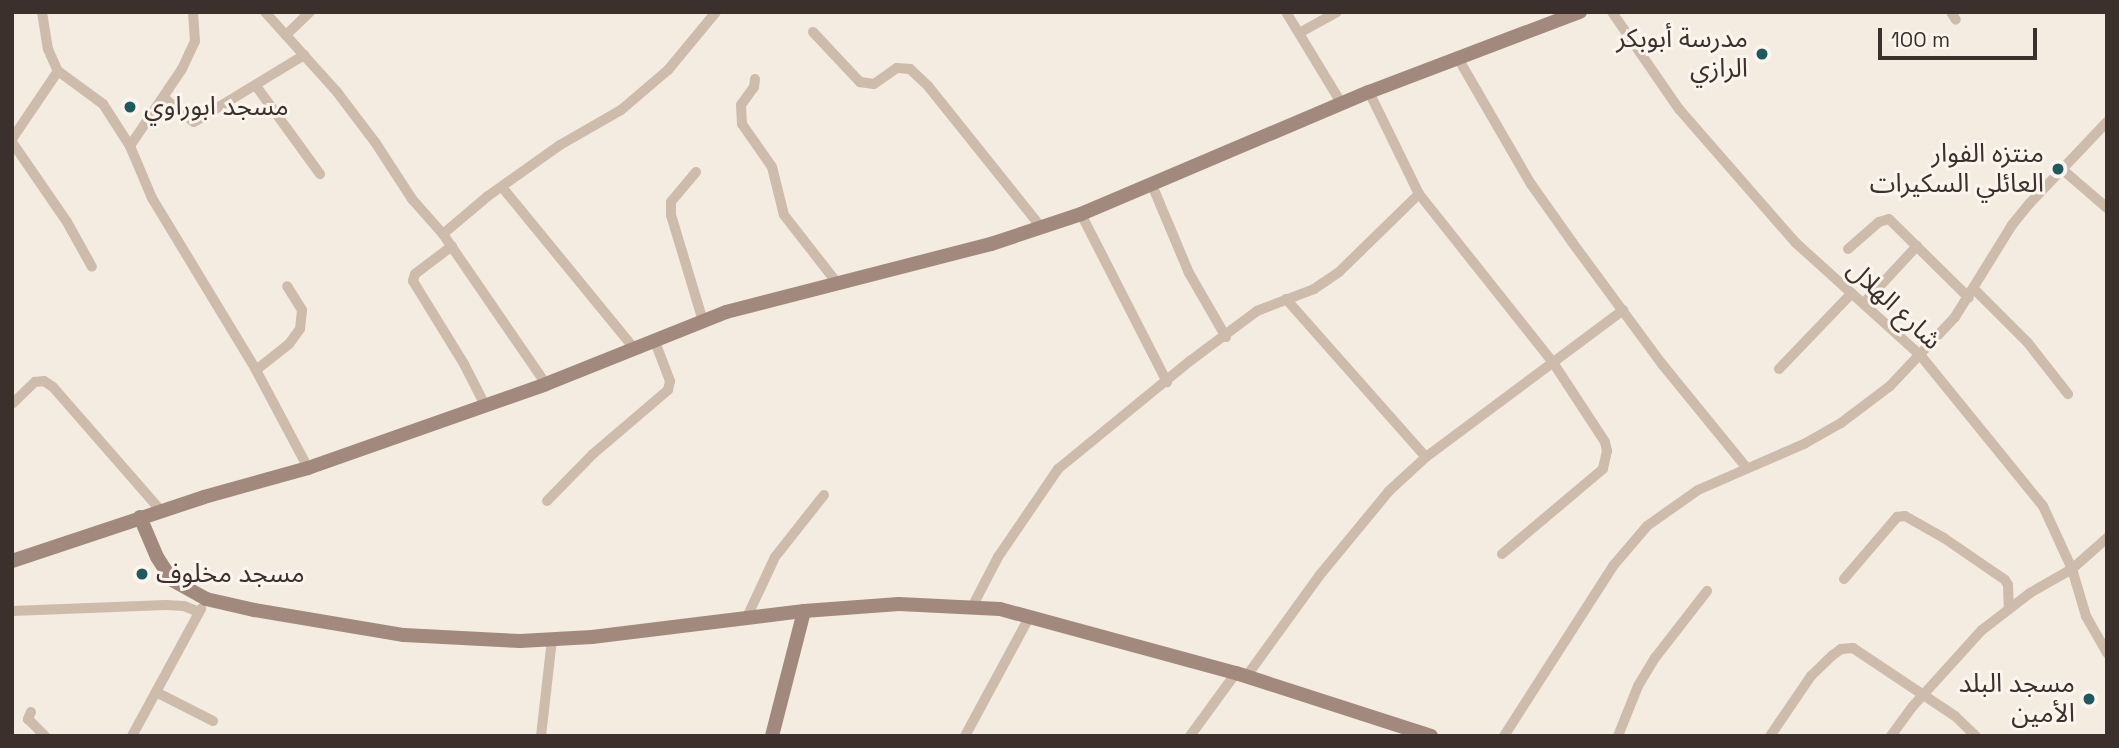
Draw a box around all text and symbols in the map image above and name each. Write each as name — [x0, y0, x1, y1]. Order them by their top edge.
scale bar — [1881, 14, 2040, 58]
place label: مدرسة أبوبكر الرازي — [1616, 23, 1748, 84]
text: 100 m — [1891, 26, 1950, 53]
marker: مدرسة أبوبكر الرازي — [1754, 46, 1770, 62]
place label: مسجد ابوراوي — [144, 91, 289, 123]
marker: مسجد ابوراوي — [122, 99, 138, 115]
place label: منتزه الفوار العائلي السكيرات — [1870, 138, 2044, 200]
marker: منتزه الفوار العائلي السكيرات — [2050, 161, 2066, 177]
street label: شارع الهلال — [1841, 254, 1947, 356]
place label: مسجد مخلوف — [156, 558, 305, 590]
marker: مسجد مخلوف — [134, 566, 150, 582]
place label: مسجد البلد الأمين — [1959, 668, 2075, 730]
marker: مسجد البلد الأمين — [2081, 691, 2097, 707]

